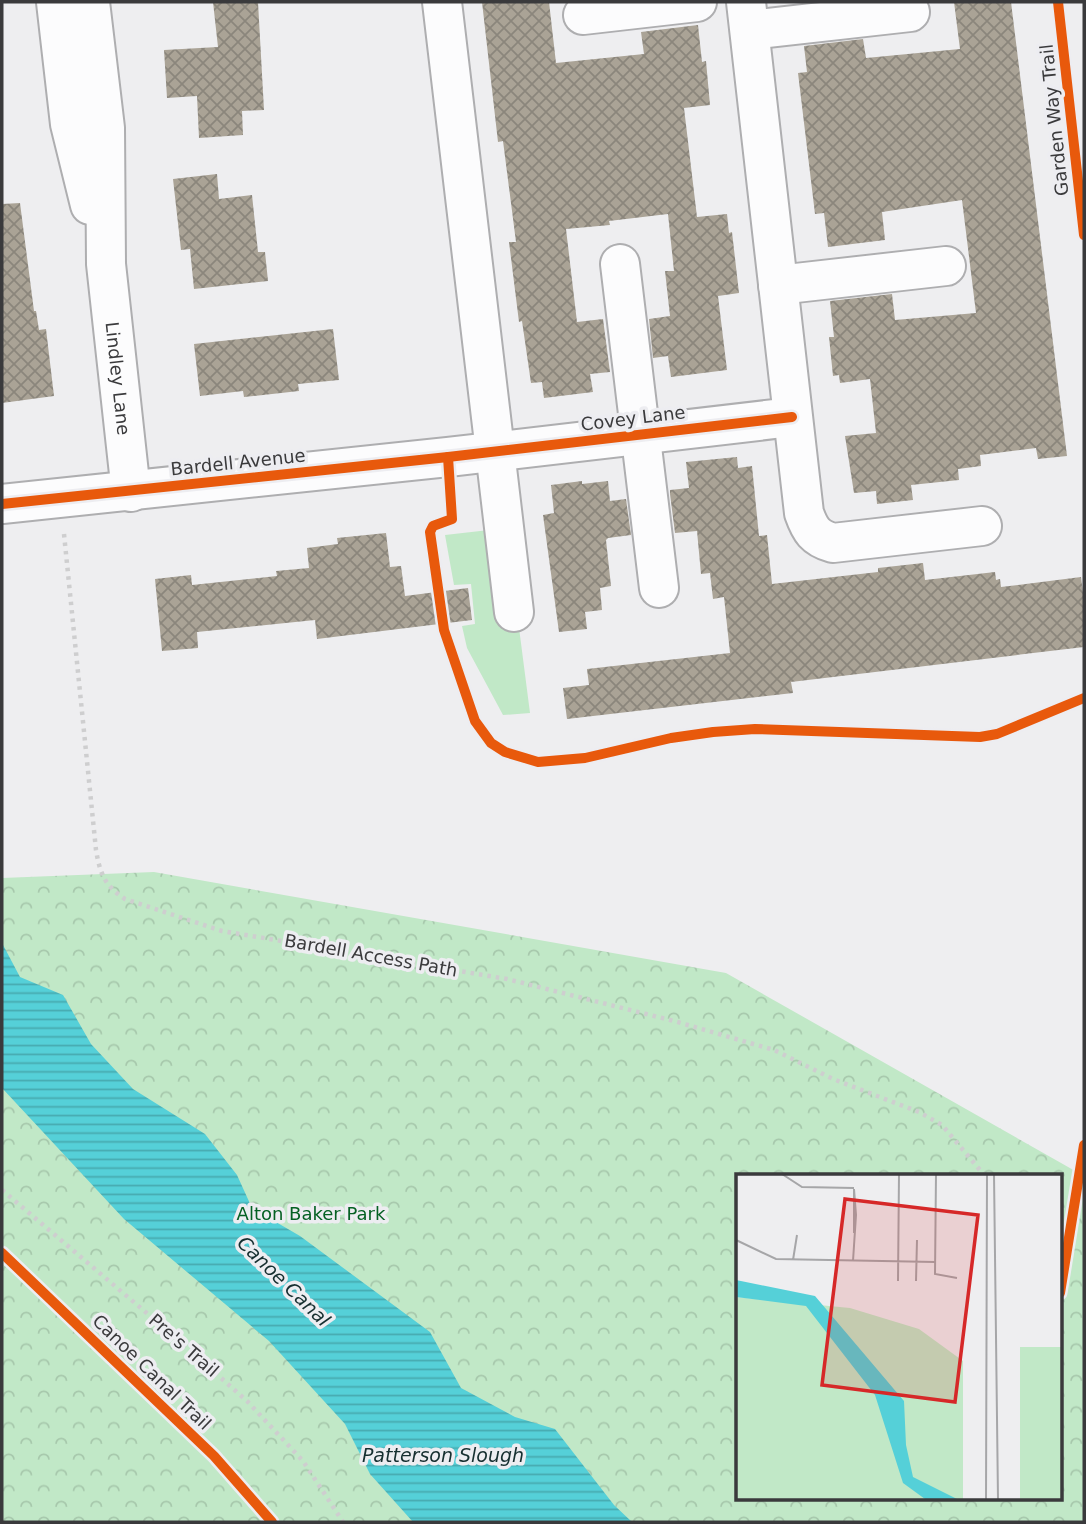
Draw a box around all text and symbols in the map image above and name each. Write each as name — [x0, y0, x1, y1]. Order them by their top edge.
street label: Garden Way Trail — [1036, 43, 1072, 197]
street label: Lindley Lane — [102, 321, 135, 436]
street label: Covey Lane — [579, 401, 687, 435]
street label: Bardell Avenue — [169, 444, 307, 480]
street label: Bardell Access Path — [283, 929, 459, 981]
inset map — [736, 1174, 1062, 1500]
park label: Alton Baker Park — [237, 1203, 386, 1224]
water label: Canoe Canal — [233, 1231, 335, 1331]
street label: Pre's Trail — [145, 1309, 223, 1381]
street label: Canoe Canal Trail — [88, 1310, 216, 1434]
water label: Patterson Slough — [362, 1444, 524, 1466]

